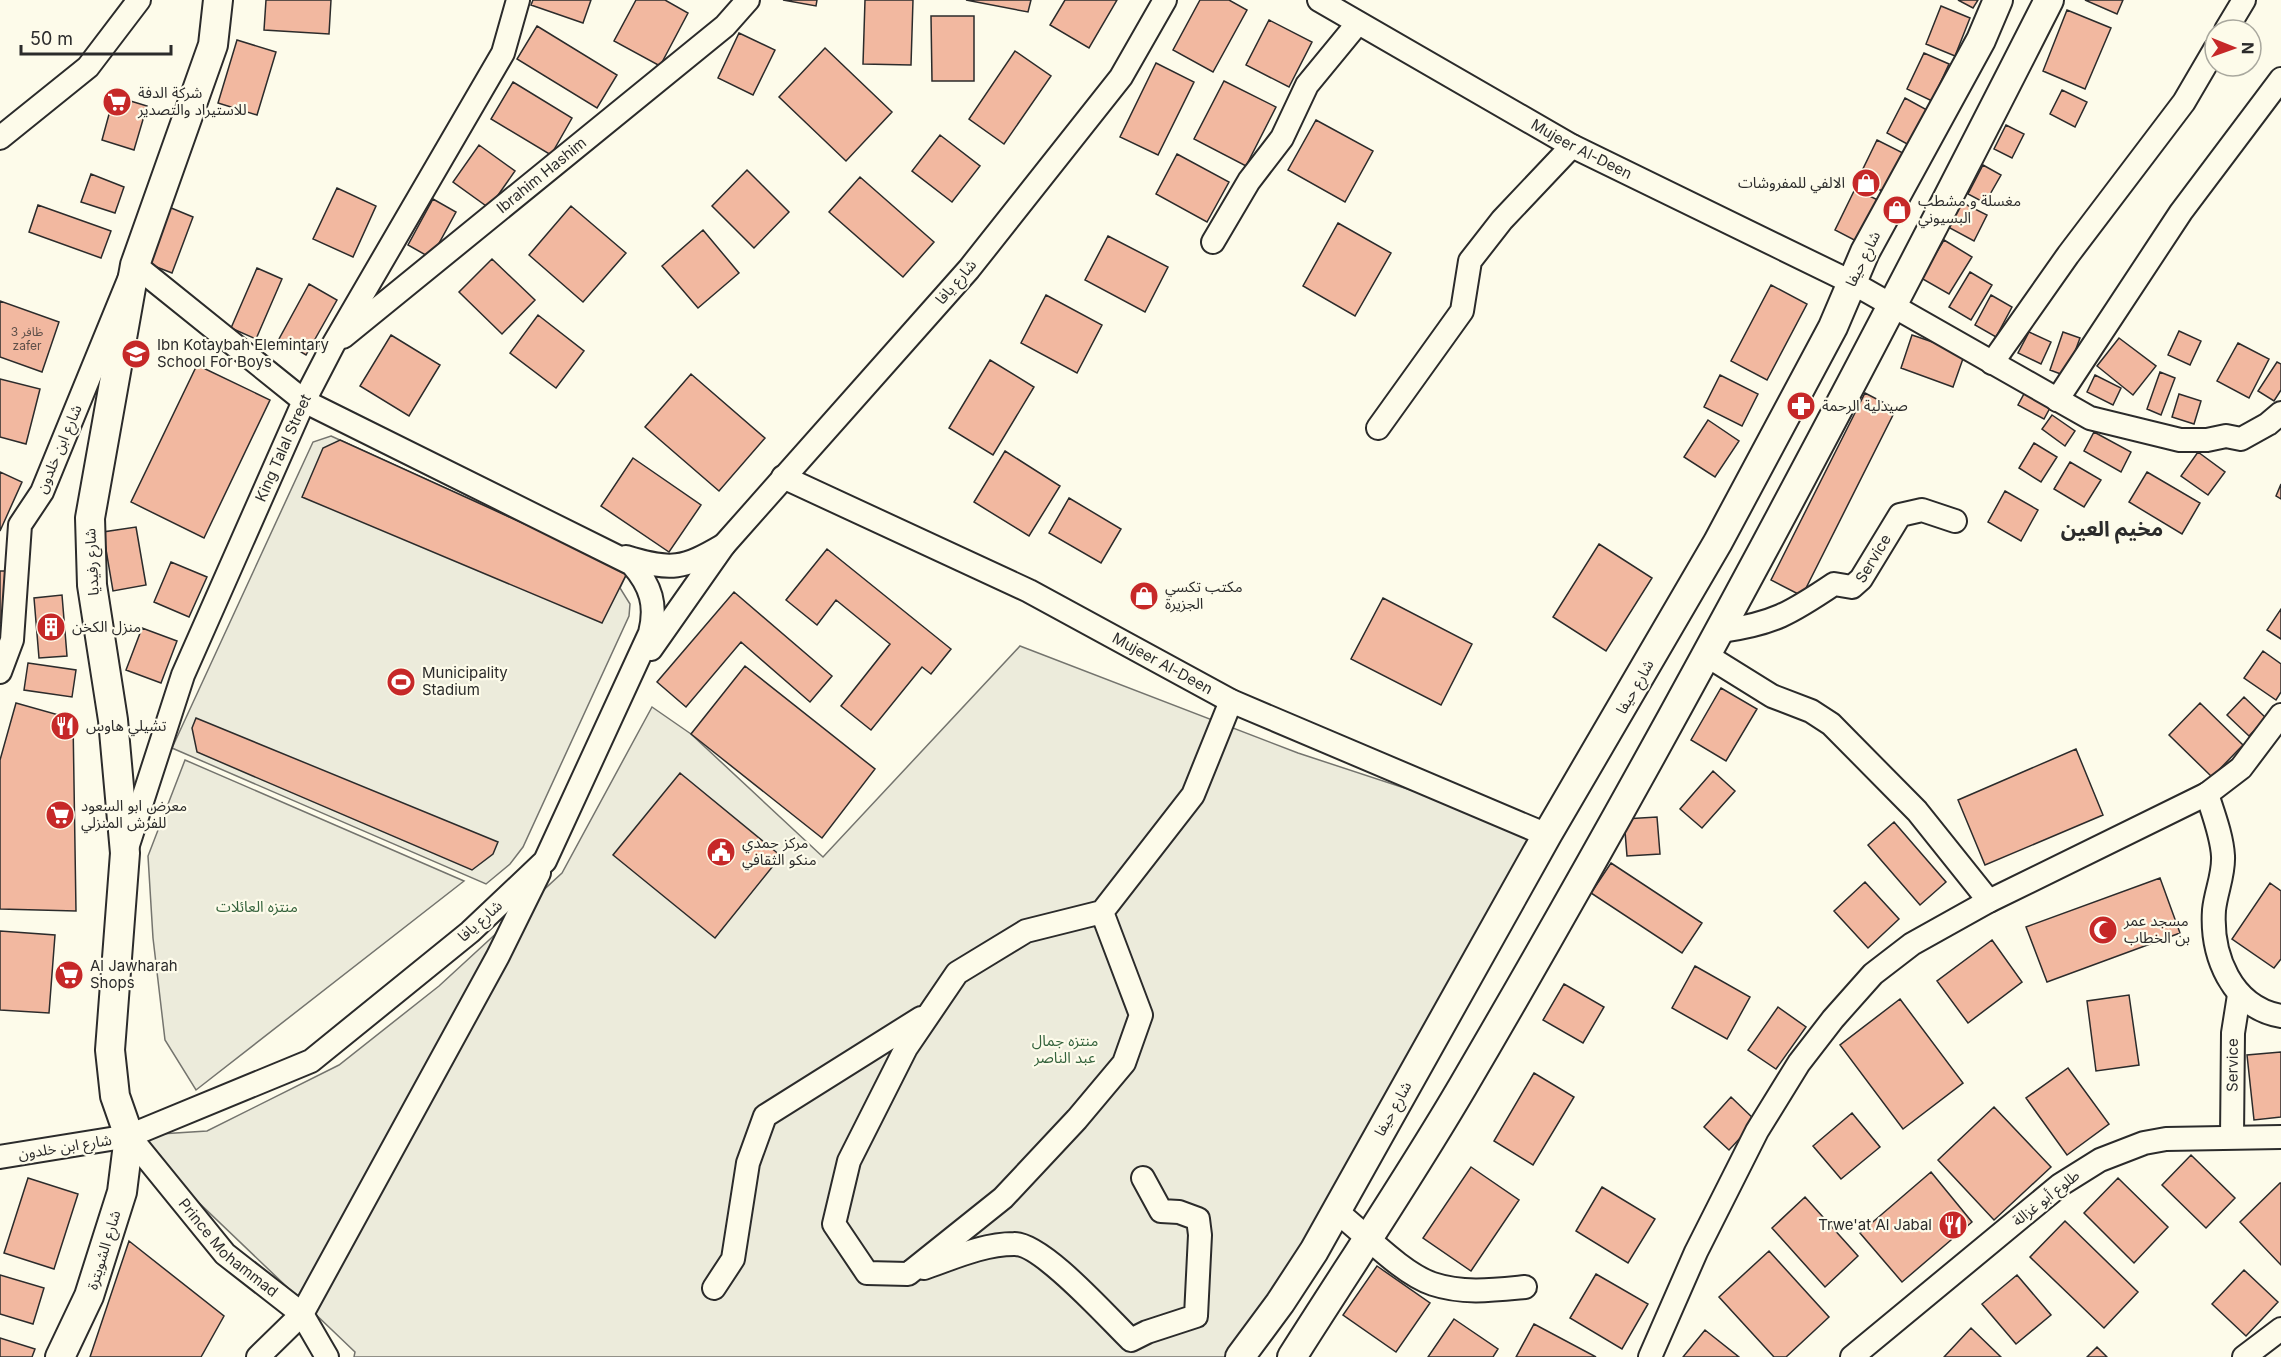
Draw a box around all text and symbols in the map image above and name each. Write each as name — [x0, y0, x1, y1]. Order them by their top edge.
scale bar — [21, 18, 171, 56]
north arrow — [2203, 18, 2263, 78]
text: 50 m — [30, 28, 73, 49]
text: N — [2238, 42, 2258, 55]
place label: شركة الدفة للاستيراد والتصدير — [137, 83, 247, 119]
supermarket icon: شركة الدفة للاستيراد والتصدير — [101, 86, 133, 118]
street label: Mujeer Al-Deen — [1528, 114, 1635, 183]
street label: Ibrahim Hashim — [492, 133, 590, 217]
shop icon: الالفي للمفروشات — [1850, 167, 1882, 199]
place label: الالفي للمفروشات — [1738, 173, 1845, 194]
place label: مغسلة و مشطب البسيوني — [1918, 191, 2021, 229]
shop icon: مغسلة و مشطب البسيوني — [1881, 194, 1913, 226]
street label: شارع حيفا — [1841, 228, 1887, 291]
street label: شارع يافا — [931, 255, 983, 310]
house number: ظافر 3 zafer — [11, 324, 43, 353]
place label: Ibn Kotaybah Elemintary School For Boys — [157, 335, 330, 371]
school or university icon: Ibn Kotaybah Elemintary School For Boys — [120, 338, 152, 370]
pharmacy icon: صيدلية الرحمة — [1785, 390, 1817, 422]
street label: King Talal Street — [251, 391, 315, 504]
place label: صيدلية الرحمة — [1822, 396, 1908, 415]
street label: شارع ابن خلدون — [31, 401, 89, 497]
district label: مخيم العين — [2061, 516, 2163, 544]
street label: شارع رفيديا — [80, 527, 106, 596]
street label: Service — [1851, 531, 1895, 586]
place label: مكتب تكسي الجزيرة — [1165, 577, 1243, 613]
shop icon: مكتب تكسي الجزيرة — [1128, 580, 1160, 612]
building icon: منزل الكخن — [35, 611, 67, 643]
place label: منزل الكخن — [72, 617, 141, 636]
street label: Mujeer Al-Deen — [1109, 628, 1216, 698]
street label: شارع حيفا — [1611, 656, 1660, 719]
place label: Municipality Stadium — [422, 663, 508, 699]
sports icon: Municipality Stadium — [385, 666, 417, 698]
restaurant icon: تشيلي هاوس — [49, 710, 81, 742]
place label: تشيلي هاوس — [86, 716, 166, 737]
place label: معرض ابو السعود للفرش المنزلي — [81, 796, 187, 834]
supermarket icon: معرض ابو السعود للفرش المنزلي — [44, 799, 76, 831]
place label: مركز حمدي منكو الثقافي — [742, 833, 817, 871]
public building icon: مركز حمدي منكو الثقافي — [705, 836, 737, 868]
street label: شارع يافا — [453, 896, 508, 948]
park label: منتزه العائلات — [216, 897, 298, 916]
place label: مسجد عمر بن الخطاب — [2123, 911, 2190, 947]
mosque icon: مسجد عمر بن الخطاب — [2087, 914, 2119, 946]
place label: Al Jawharah Shops — [90, 956, 178, 992]
supermarket icon: Al Jawharah Shops — [53, 959, 85, 991]
park label: منتزه جمال عبد الناصر — [1032, 1031, 1098, 1067]
street label: Service — [2222, 1038, 2242, 1092]
street label: شارع حيفا — [1370, 1078, 1418, 1141]
street label: شارع ابن خلدون — [17, 1130, 114, 1166]
street label: طلوع أبو غزالة — [2008, 1165, 2085, 1232]
street label: Prince Mohammad — [175, 1194, 282, 1301]
street label: شارع الشويترة — [82, 1208, 128, 1293]
restaurant icon: Trwe'at Al Jabal — [1937, 1209, 1969, 1241]
place label: Trwe'at Al Jabal — [1818, 1215, 1932, 1234]

